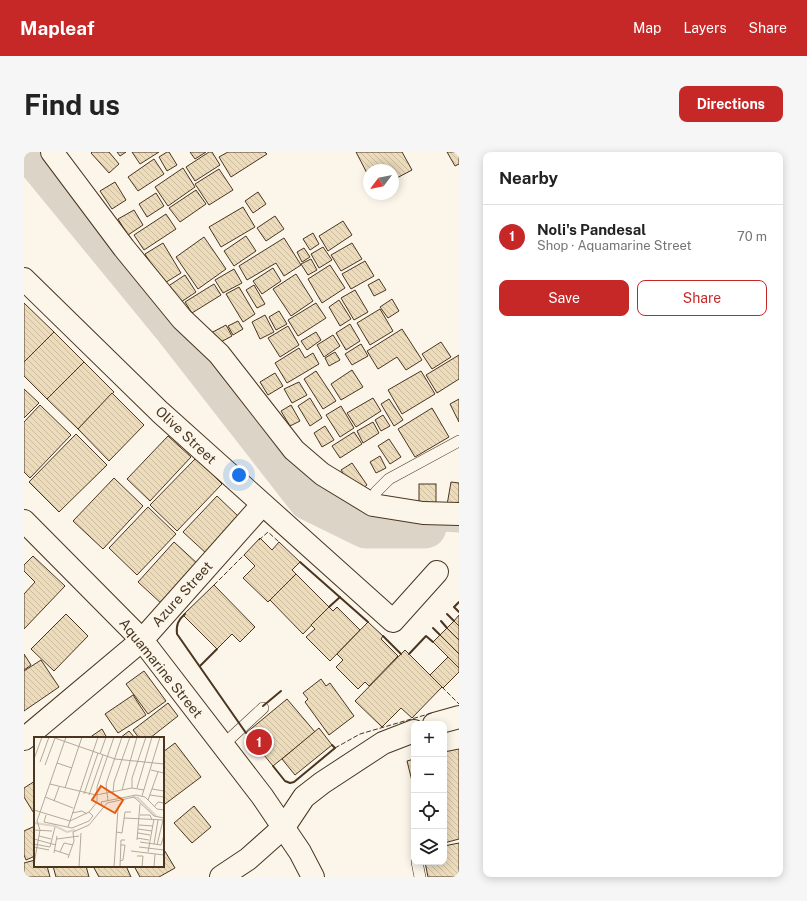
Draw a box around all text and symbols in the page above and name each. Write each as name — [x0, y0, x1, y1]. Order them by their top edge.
text: Mapleaf — [20, 17, 94, 39]
text: Map — [633, 20, 661, 36]
text: Layers — [683, 20, 727, 36]
text: Share — [749, 20, 787, 36]
button: Directions — [679, 86, 783, 122]
text: Find us — [24, 88, 120, 121]
north arrow — [363, 164, 399, 200]
text: Nearby — [499, 168, 558, 188]
text: Noli's Pandesal — [537, 221, 646, 238]
text: 1 — [509, 229, 515, 244]
text: 70 m — [737, 229, 767, 244]
text: Shop · Aquamarine Street — [537, 238, 692, 253]
button: Save — [499, 280, 629, 316]
button: Share — [637, 280, 767, 316]
street label: Olive Street — [152, 403, 220, 467]
your location — [229, 465, 249, 485]
street label: Azure Street — [148, 558, 216, 630]
street label: Aquamarine Street — [116, 615, 206, 721]
map controls — [411, 721, 447, 865]
button: + — [411, 721, 447, 757]
pin: 1 — [246, 727, 272, 757]
inset map — [34, 737, 164, 867]
button: − — [411, 757, 447, 793]
button: locate — [411, 793, 447, 829]
button: layers — [411, 829, 447, 865]

